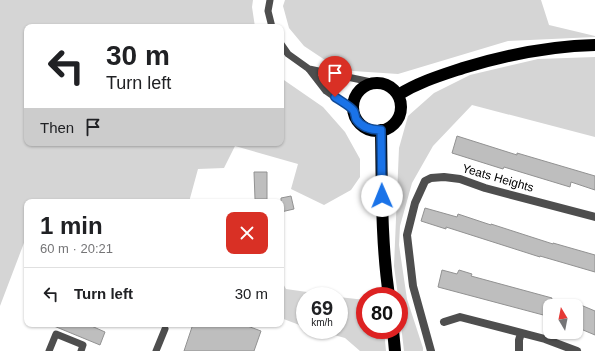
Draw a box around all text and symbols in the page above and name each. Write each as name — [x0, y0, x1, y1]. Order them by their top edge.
icon: left — [40, 40, 92, 92]
text: 30 m — [106, 40, 170, 71]
pin — [318, 56, 352, 97]
icon: arrive — [324, 62, 346, 84]
text: Turn left — [106, 73, 171, 93]
icon: arrive — [82, 116, 104, 138]
text: Then — [40, 119, 74, 136]
street label: Yeats Heights — [461, 161, 535, 195]
position arrow — [361, 175, 403, 217]
text: 1 min — [40, 212, 103, 239]
button: close — [226, 212, 268, 254]
text: 60 m · 20:21 — [40, 241, 113, 256]
icon: left — [40, 283, 62, 305]
text: Turn left — [74, 285, 133, 302]
text: 30 m — [235, 285, 268, 302]
speed limit sign: 80 — [356, 287, 408, 339]
text: 69 — [311, 297, 333, 319]
north arrow — [543, 299, 583, 339]
map controls — [543, 299, 583, 339]
text: km/h — [311, 317, 333, 328]

